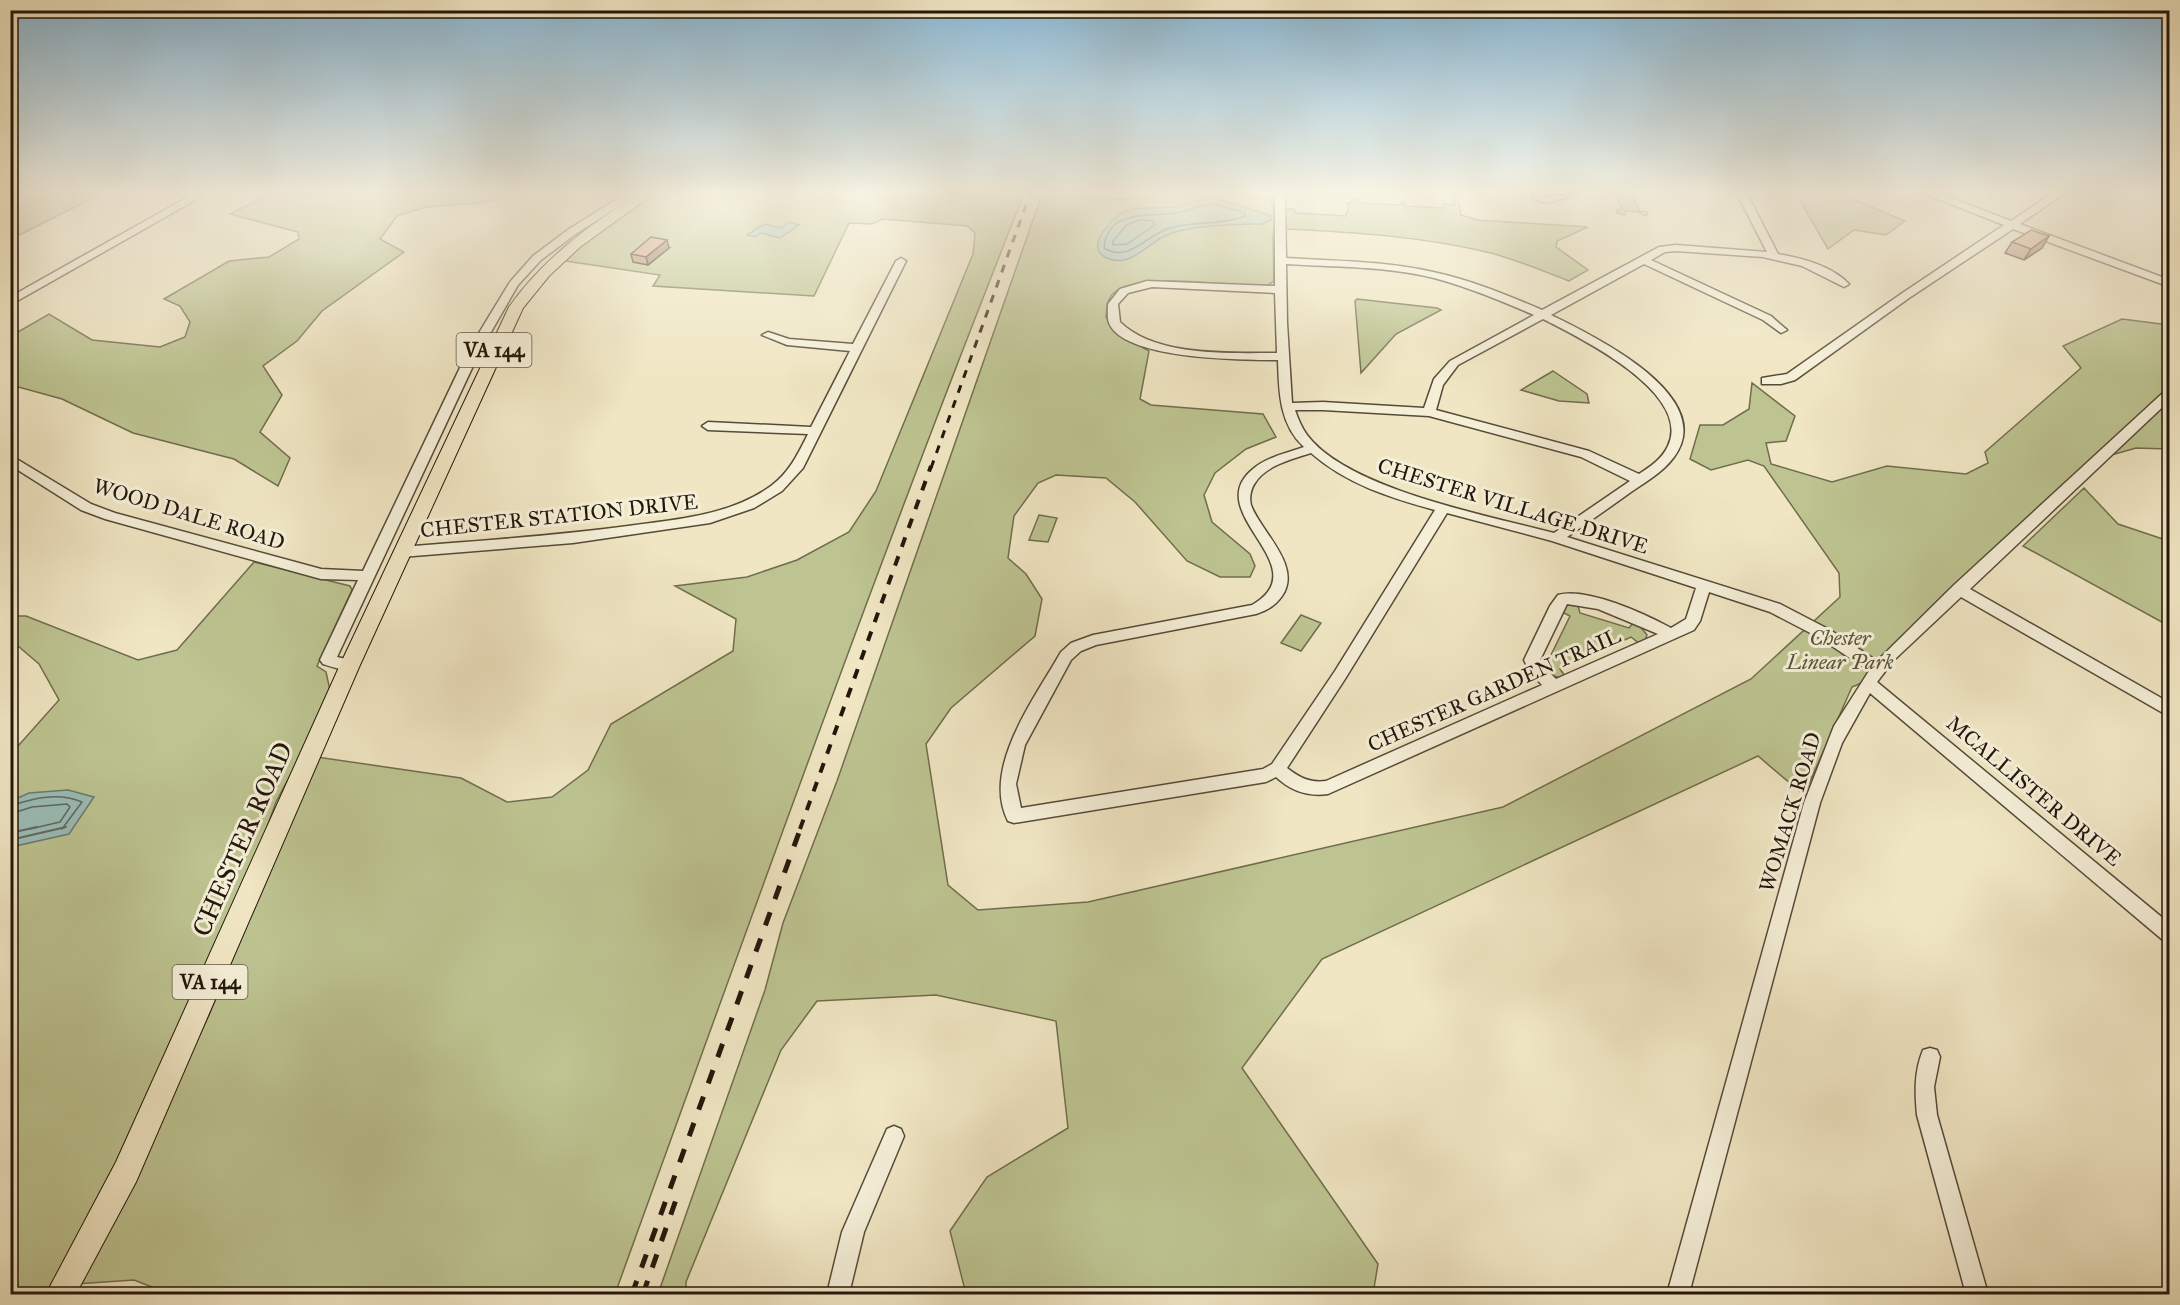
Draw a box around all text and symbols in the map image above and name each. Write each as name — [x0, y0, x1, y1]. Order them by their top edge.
road number: VA 144 — [456, 333, 532, 367]
street label: CHESTER VILLAGE DRIVE — [1374, 452, 1652, 560]
street label: WOOD DALE ROAD — [90, 472, 288, 556]
street label: CHESTER STATION DRIVE — [419, 488, 699, 544]
street label: CHESTER GARDEN TRAIL — [1363, 622, 1625, 758]
park label: Chester Linear Park — [1786, 625, 1894, 675]
street label: MCALLISTER DRIVE — [1941, 710, 2127, 872]
street label: WOMACK ROAD — [1753, 729, 1827, 895]
street label: CHESTER ROAD — [185, 737, 299, 941]
road number: VA 144 — [172, 965, 248, 999]

